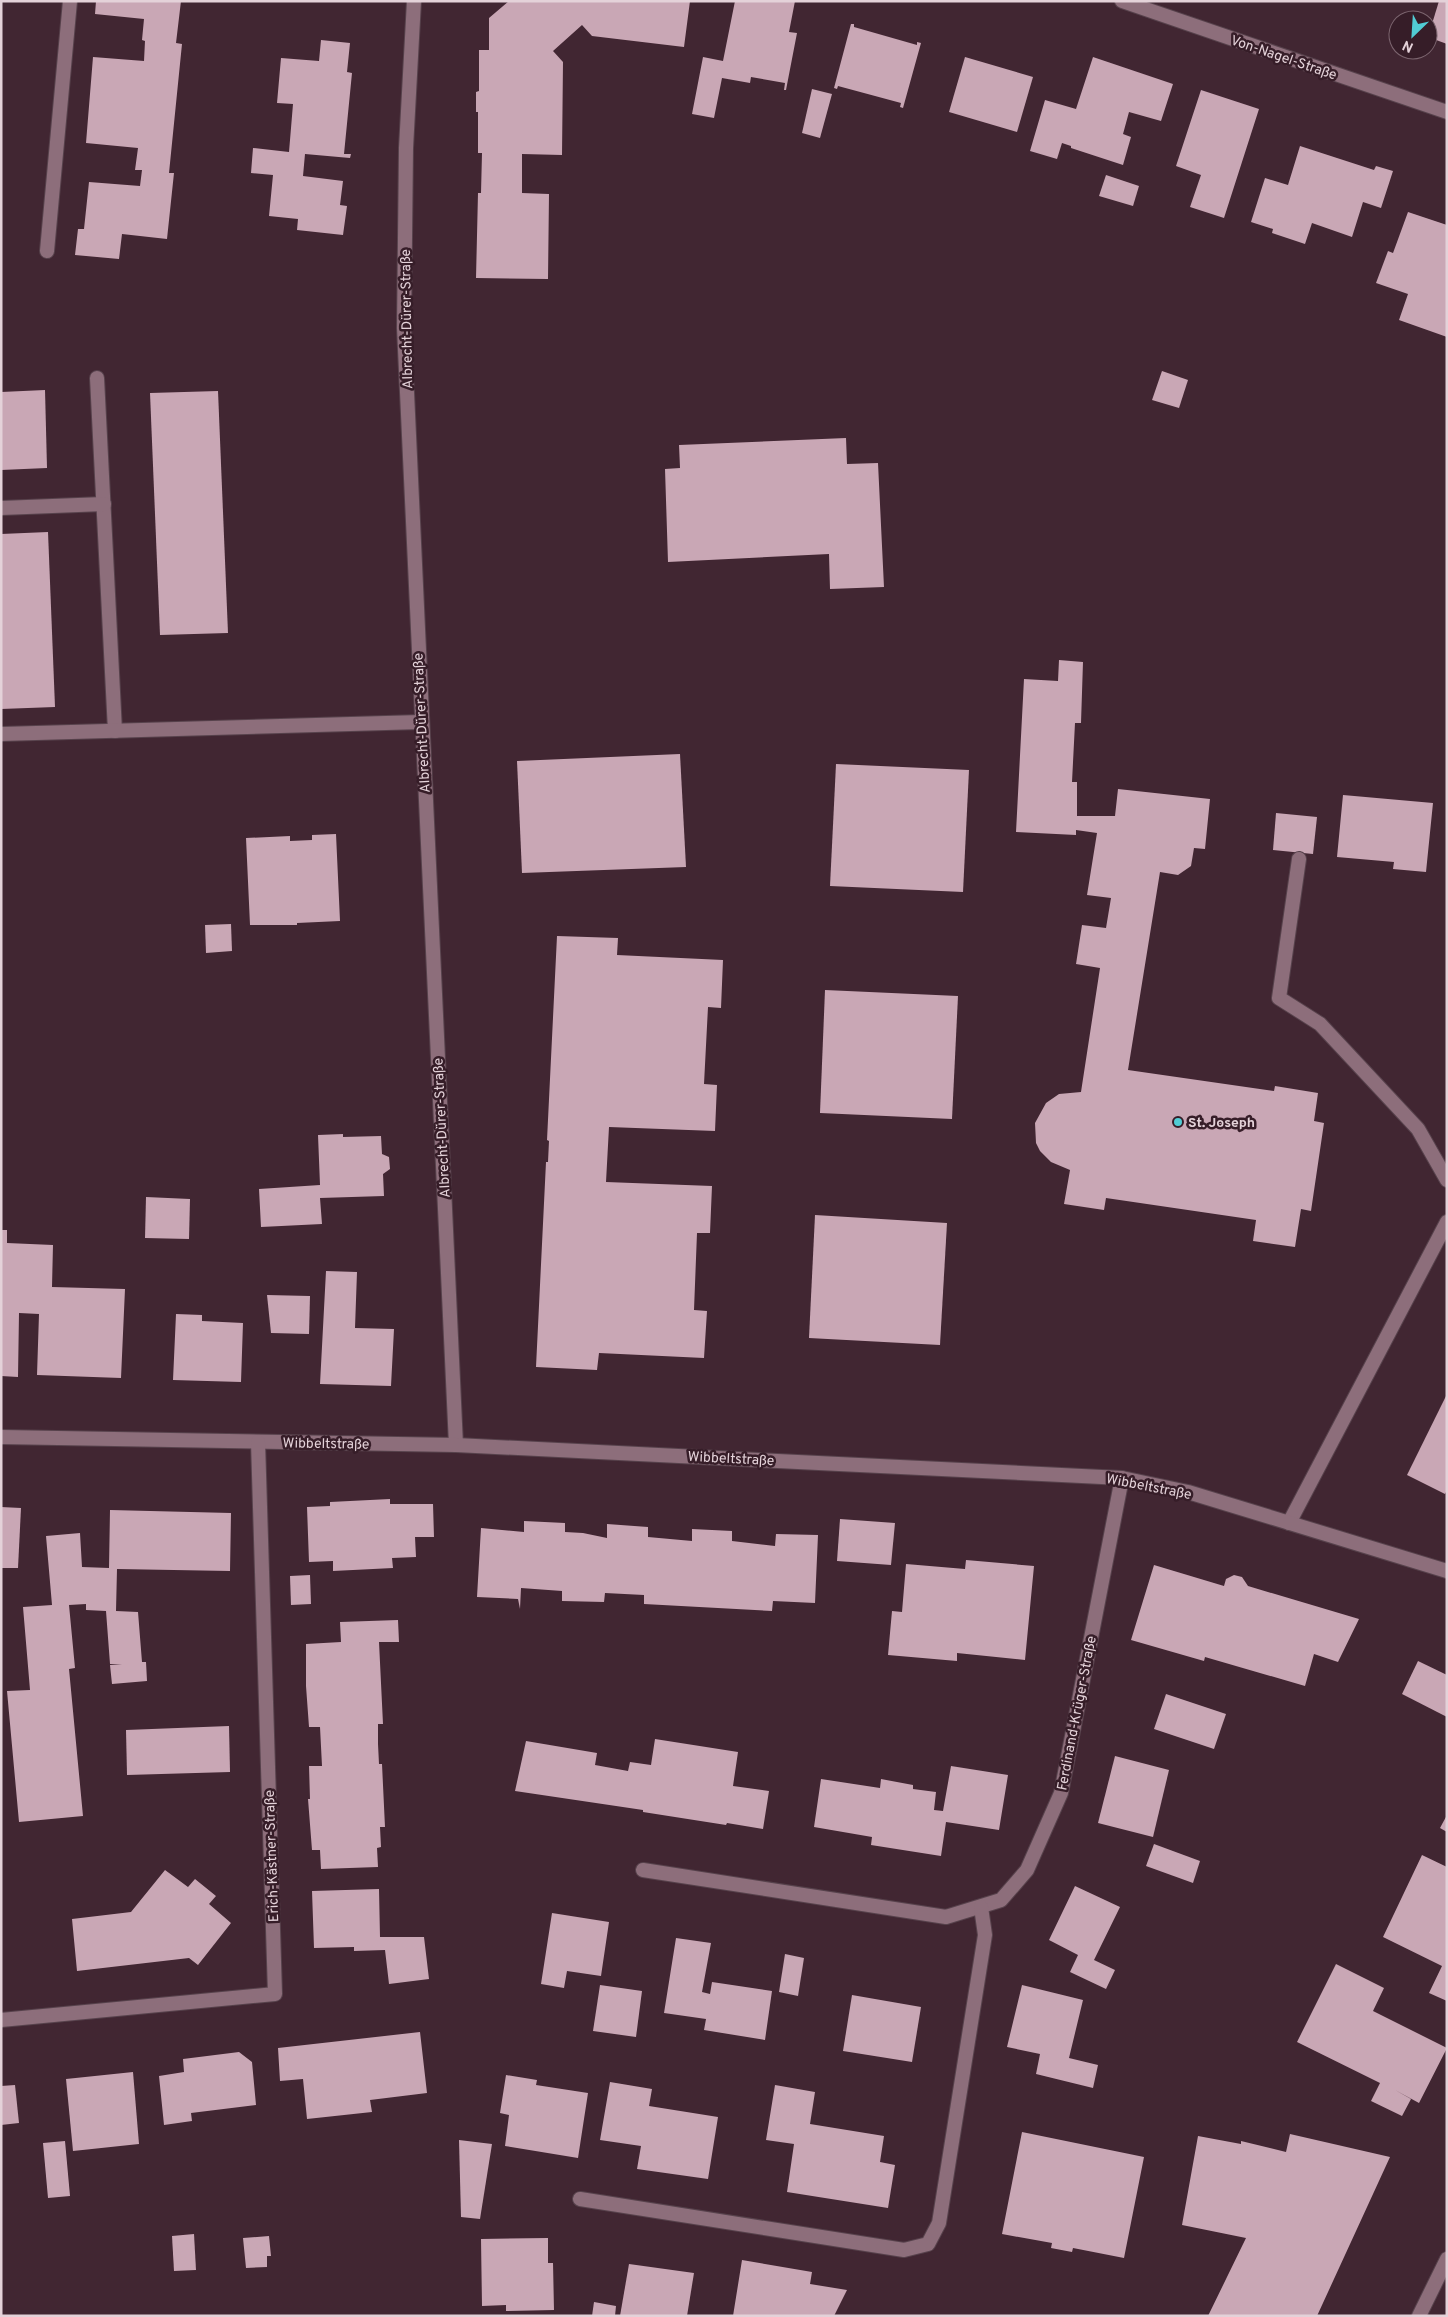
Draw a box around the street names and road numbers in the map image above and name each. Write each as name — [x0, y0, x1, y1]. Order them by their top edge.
street label: Von-Nagel-Straße — [1228, 32, 1339, 85]
street label: Albrecht-Dürer-Straße — [398, 249, 417, 389]
street label: Albrecht-Dürer-Straße — [410, 652, 435, 793]
street label: Albrecht-Dürer-Straße — [430, 1057, 455, 1198]
street label: Wibbeltstraße — [283, 1435, 369, 1454]
street label: Wibbeltstraße — [687, 1449, 775, 1470]
street label: Wibbeltstraße — [1105, 1471, 1193, 1504]
street label: Ferdinand-Krüger-Straße — [1054, 1634, 1101, 1792]
street label: Erich-Kästner-Straße — [262, 1790, 283, 1922]

